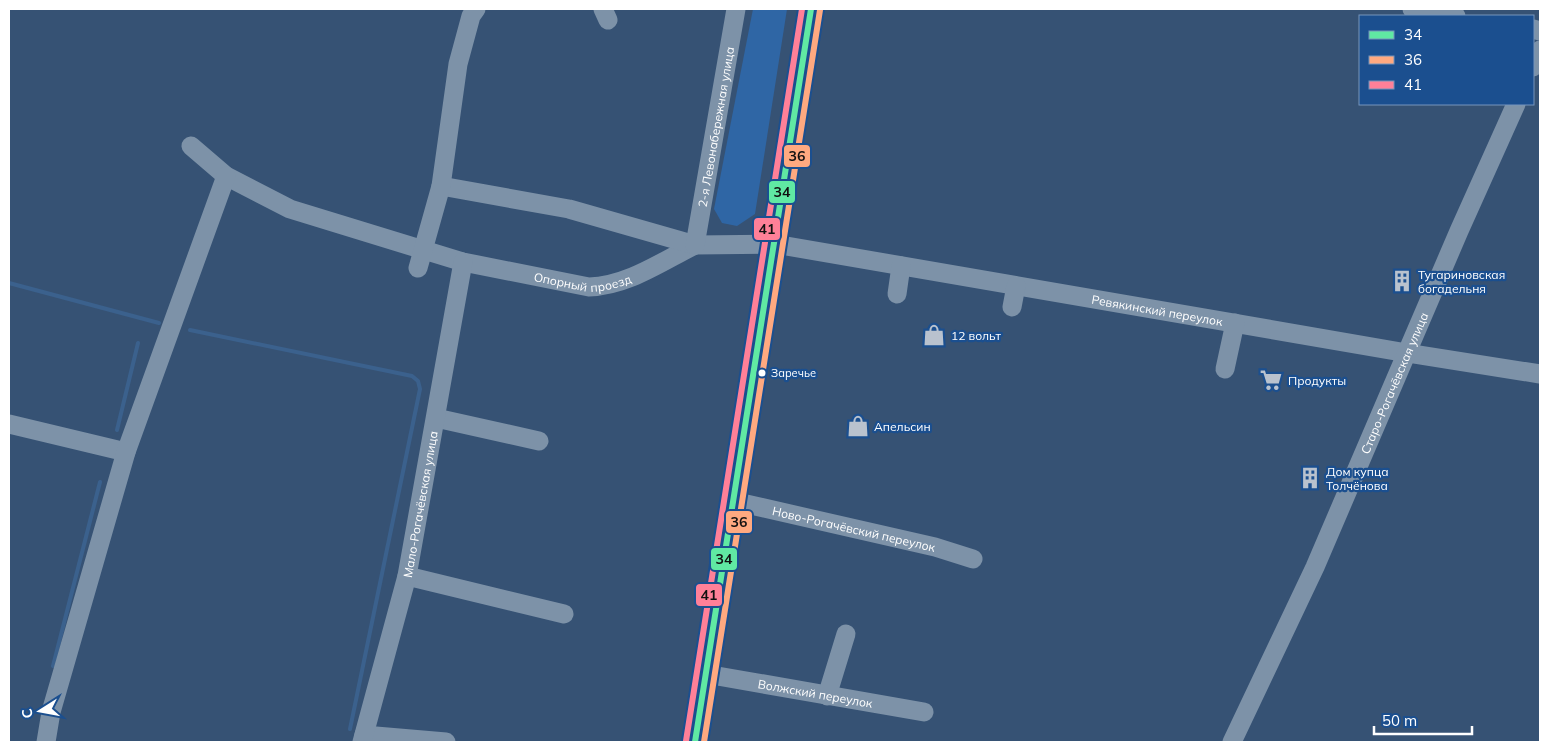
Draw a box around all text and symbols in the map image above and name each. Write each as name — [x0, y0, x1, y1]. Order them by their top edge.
legend — [1359, 15, 1534, 105]
text: 34 — [1404, 25, 1422, 44]
street label: 2-я Левонабережная улица — [694, 45, 737, 208]
text: 36 — [1404, 50, 1422, 69]
text: 41 — [1404, 75, 1422, 94]
line badge: 36 — [783, 144, 811, 168]
text: 36 — [789, 147, 805, 165]
line badge: 34 — [768, 180, 796, 204]
text: 34 — [774, 183, 791, 201]
line badge: 41 — [753, 217, 781, 241]
text: 41 — [759, 220, 775, 238]
place label: Тугариновская богадельня — [1418, 267, 1505, 296]
building icon: Тугариновская богадельня — [1389, 268, 1415, 294]
street label: Опорный проезд — [533, 269, 633, 295]
street label: Ревякинский переулок — [1091, 291, 1224, 329]
street label: Старо-Рогачёвская улица — [1357, 310, 1431, 456]
shop icon: 12 вольт — [921, 322, 947, 348]
place label: 12 вольт — [951, 328, 1001, 343]
place label: Заречье — [771, 366, 816, 380]
supermarket icon: Продукты — [1258, 367, 1284, 393]
marker: Заречье — [757, 368, 767, 378]
place label: Продукты — [1288, 373, 1346, 388]
shop icon: Апельсин — [845, 413, 871, 439]
place label: Апельсин — [874, 419, 931, 434]
street label: Мало-Рогачёвская улица — [399, 429, 440, 579]
place label: Дом купца Толчёнова — [1326, 464, 1389, 493]
building icon: Дом купца Толчёнова — [1297, 465, 1323, 491]
street label: Ново-Рогачёвский переулок — [771, 503, 937, 554]
line badge: 36 — [725, 510, 753, 534]
text: 36 — [731, 513, 747, 531]
line badge: 34 — [710, 547, 738, 571]
text: 34 — [716, 550, 733, 568]
line badge: 41 — [695, 583, 723, 607]
text: 41 — [701, 586, 717, 604]
street label: Волжский переулок — [757, 676, 874, 711]
north arrow — [15, 686, 65, 736]
scale bar — [1374, 704, 1472, 736]
text: С — [17, 707, 37, 720]
text: 50 m — [1382, 711, 1417, 730]

